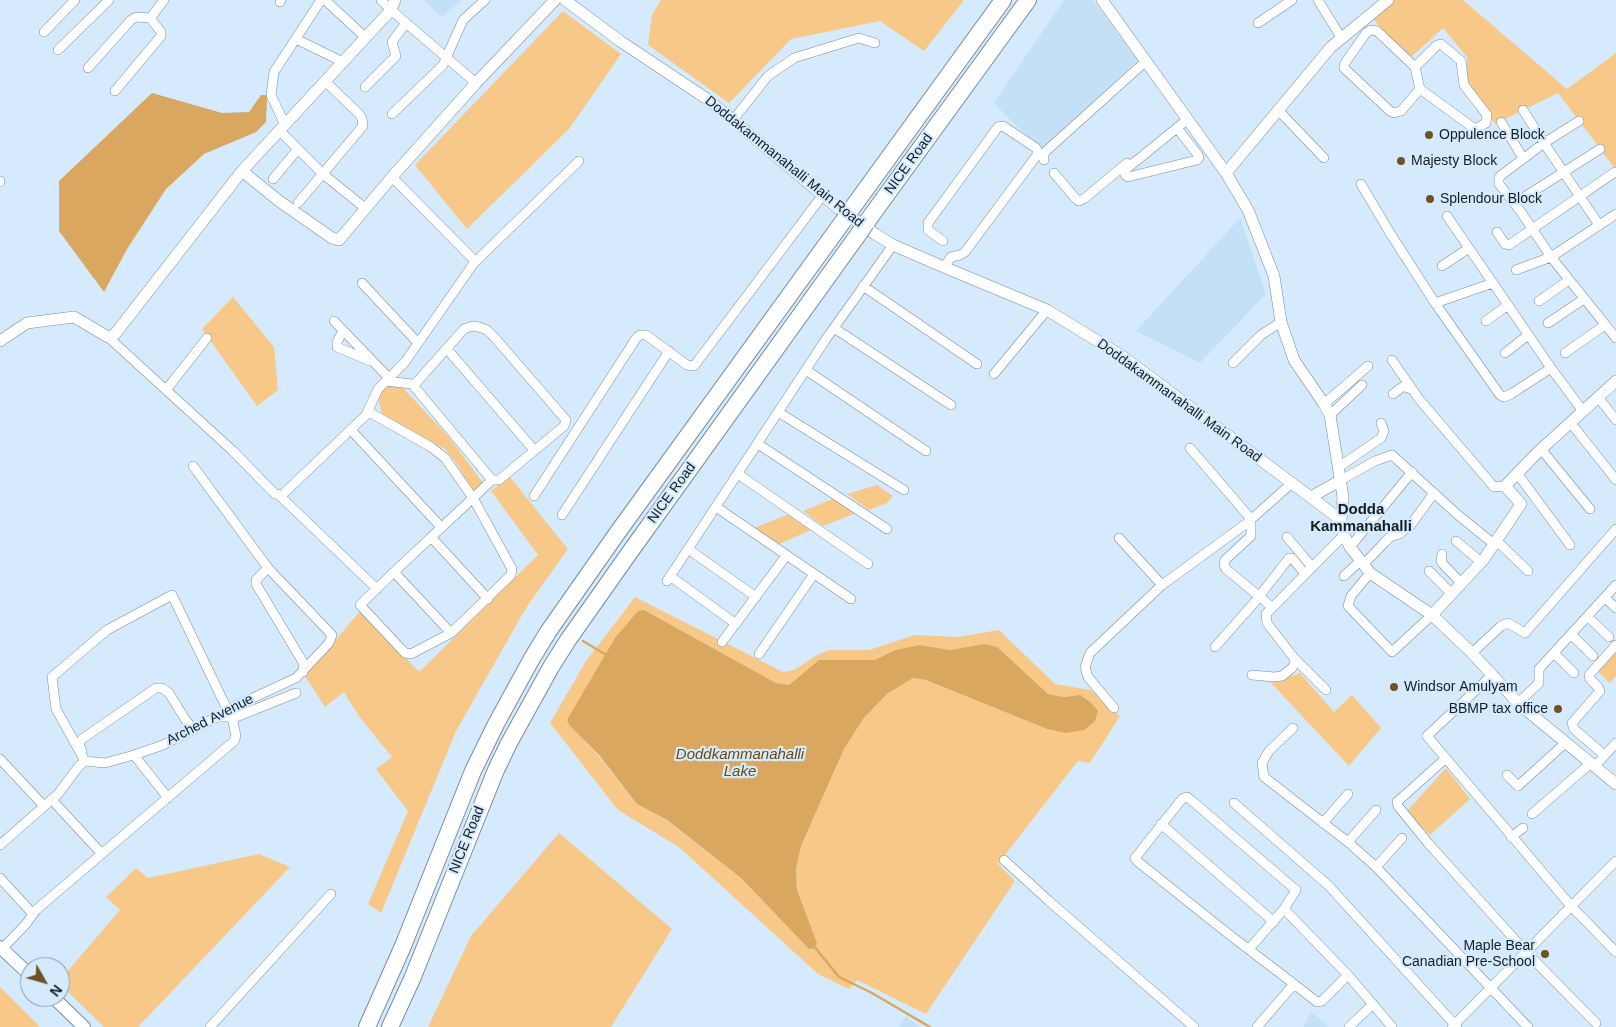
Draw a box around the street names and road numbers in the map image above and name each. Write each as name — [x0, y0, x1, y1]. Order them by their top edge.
street label: Doddakammanahalli Main Road — [701, 93, 867, 231]
street label: NICE Road — [881, 130, 937, 198]
street label: Doddakammanahalli Main Road — [1093, 336, 1265, 466]
street label: NICE Road — [644, 459, 700, 527]
street label: Arched Avenue — [164, 691, 256, 749]
street label: NICE Road — [446, 804, 488, 876]

